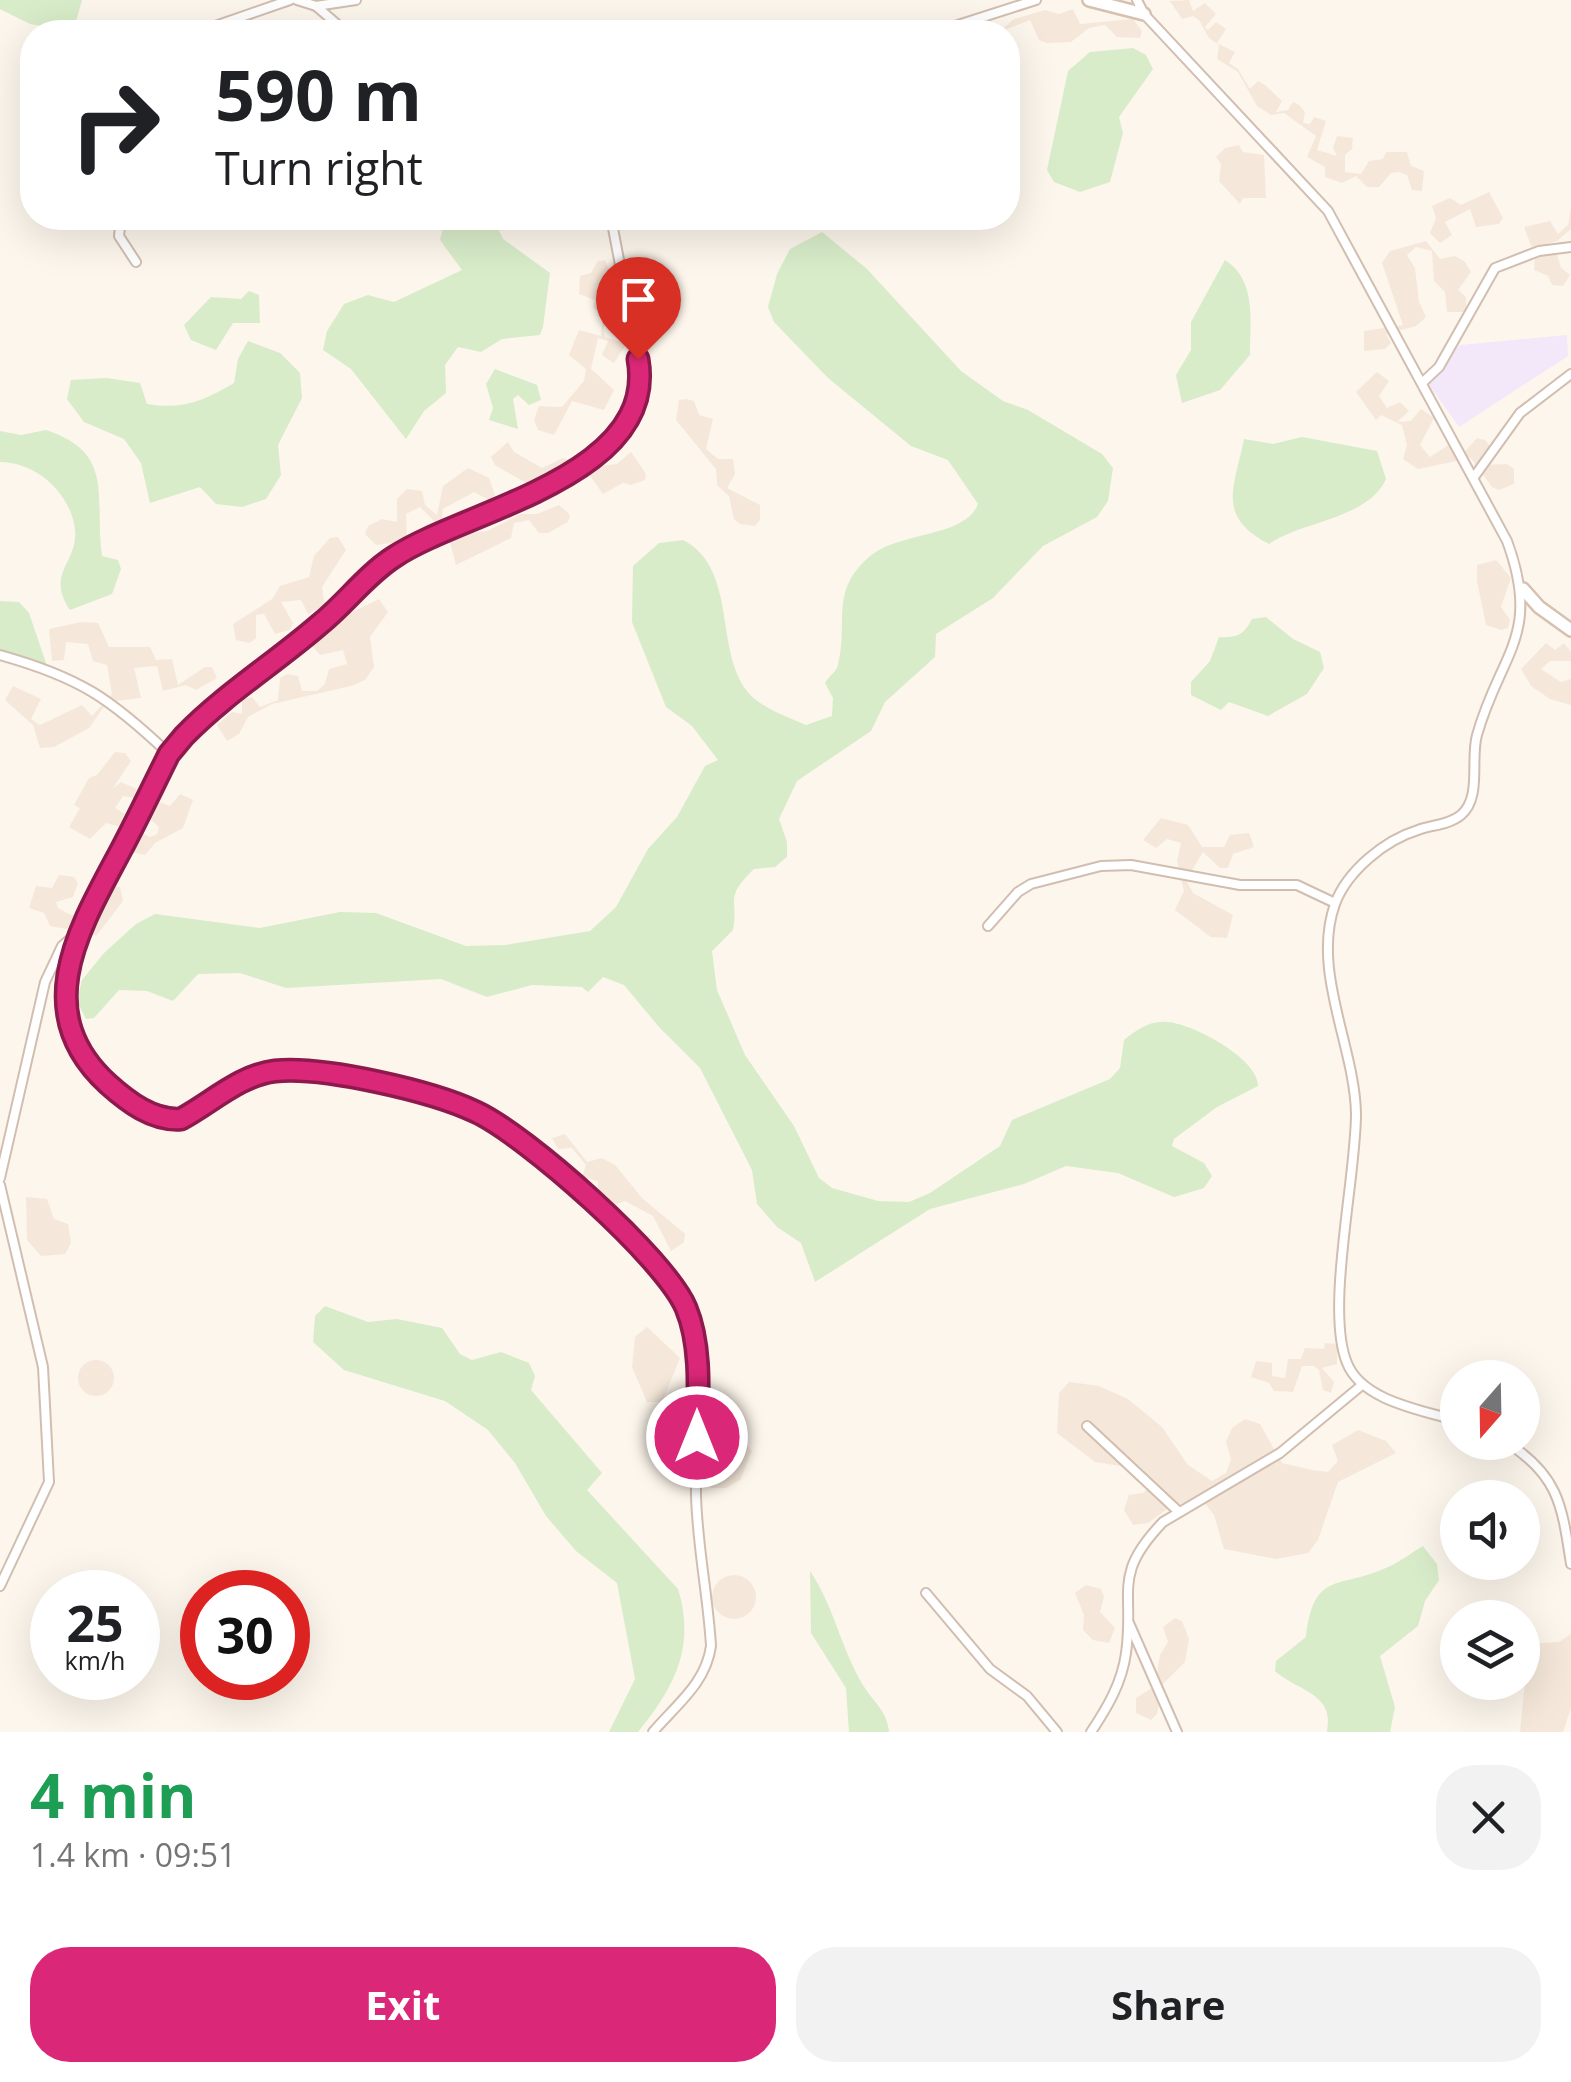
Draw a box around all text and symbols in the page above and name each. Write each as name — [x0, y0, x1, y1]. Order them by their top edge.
text: 590 m — [215, 46, 422, 142]
icon: right — [50, 60, 180, 190]
text: Turn right — [215, 137, 423, 198]
pin — [596, 257, 681, 360]
icon: arrive — [611, 272, 666, 327]
north arrow — [1440, 1360, 1540, 1460]
map controls — [1440, 1360, 1540, 1700]
position arrow — [645, 1385, 749, 1489]
button: sound — [1440, 1480, 1540, 1580]
speed limit sign: 30 — [180, 1570, 310, 1700]
text: 25 — [66, 1589, 124, 1657]
button: layers — [1440, 1600, 1540, 1700]
text: km/h — [65, 1643, 125, 1677]
text: 4 min — [30, 1754, 197, 1836]
button: close — [1436, 1765, 1541, 1870]
text: 1.4 km · 09:51 — [30, 1833, 236, 1876]
button: Exit — [30, 1947, 776, 2062]
button: Share — [796, 1947, 1541, 2062]

